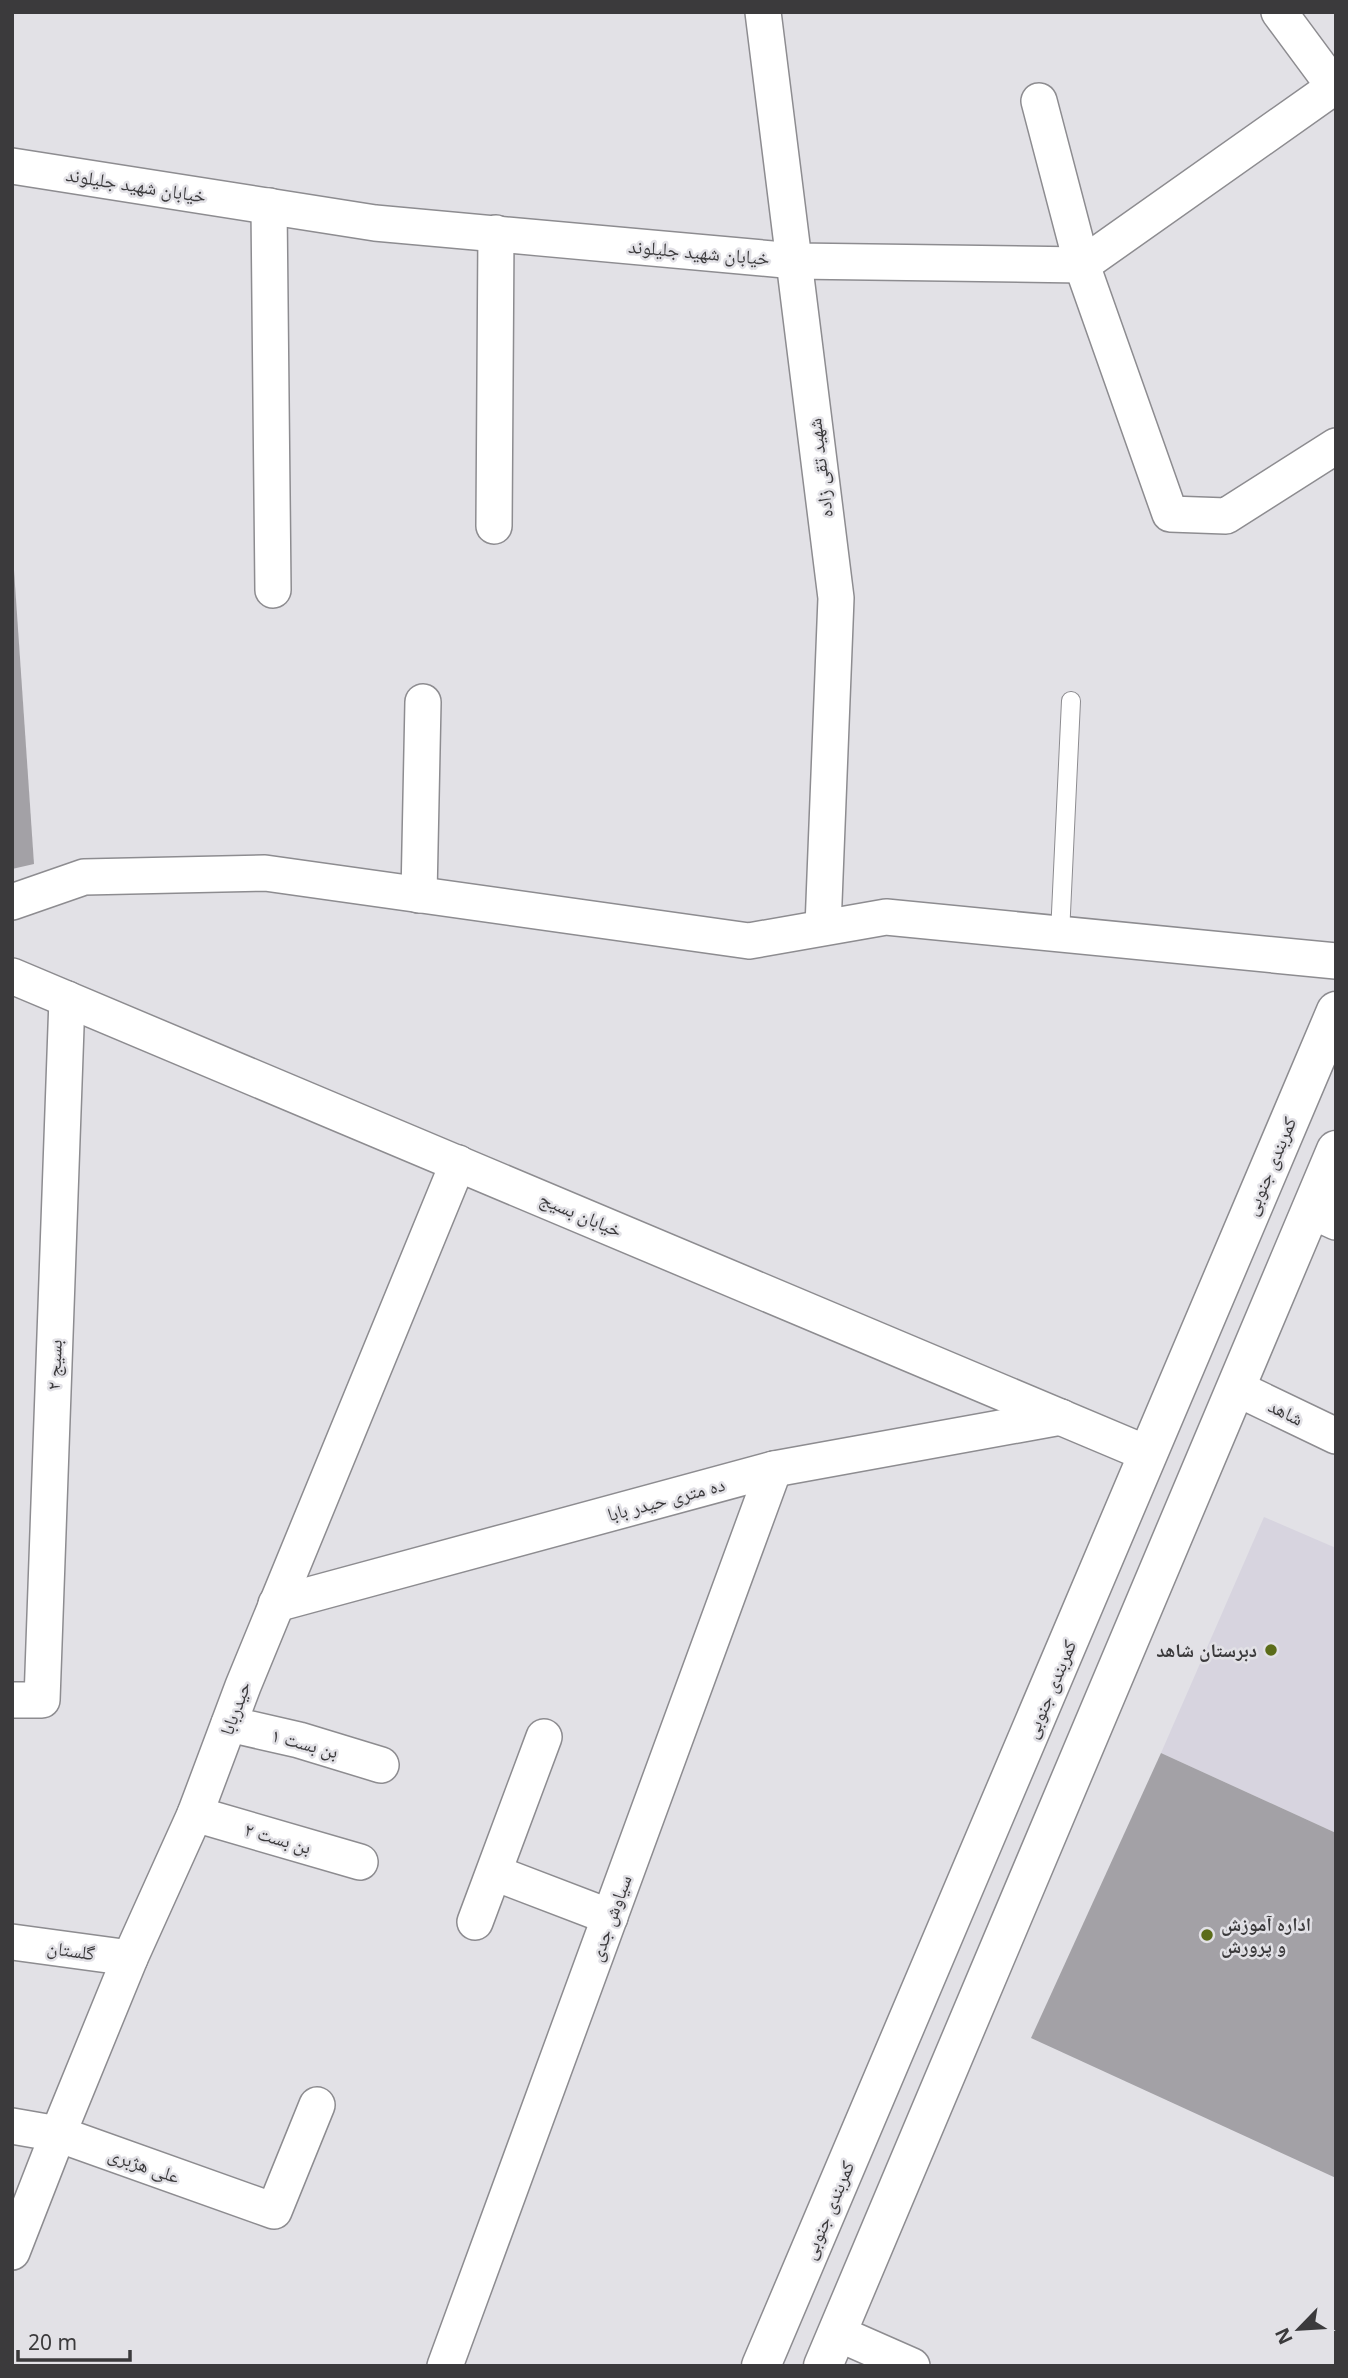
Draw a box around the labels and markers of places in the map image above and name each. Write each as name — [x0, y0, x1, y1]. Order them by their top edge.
place label: دبرستان شاهد — [1156, 1637, 1257, 1663]
marker: دبرستان شاهد — [1263, 1642, 1279, 1658]
place label: اداره آموزش و پرورش — [1221, 1911, 1311, 1959]
marker: اداره آموزش و پرورش — [1199, 1927, 1215, 1943]

